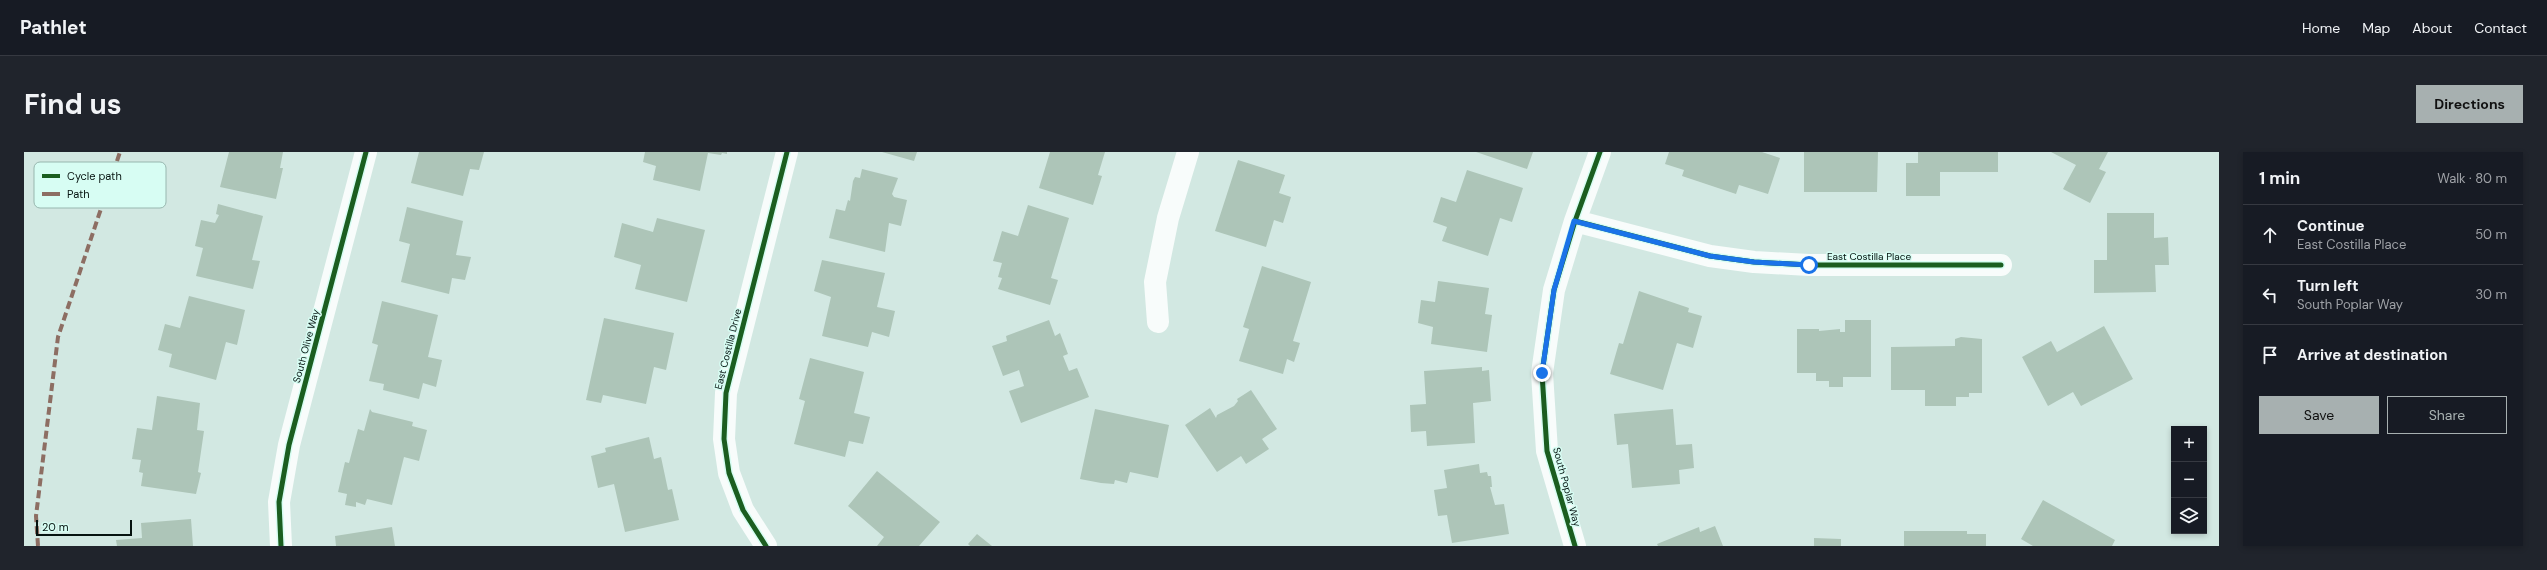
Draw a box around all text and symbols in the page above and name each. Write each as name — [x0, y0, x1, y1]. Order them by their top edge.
text: Pathlet — [20, 15, 87, 40]
text: Home — [2302, 19, 2340, 37]
text: Map — [2362, 19, 2390, 37]
text: About — [2412, 19, 2452, 37]
text: Contact — [2474, 19, 2527, 37]
button: Directions — [2416, 85, 2523, 123]
text: Find us — [24, 86, 122, 123]
legend — [34, 162, 166, 208]
text: 1 min — [2259, 167, 2300, 189]
text: Cycle path — [67, 169, 122, 183]
text: Walk · 80 m — [2437, 170, 2507, 187]
text: Path — [67, 187, 90, 201]
text: Continue — [2297, 216, 2365, 236]
icon: ahead — [2259, 224, 2281, 246]
text: 50 m — [2475, 226, 2507, 243]
text: East Costilla Place — [2297, 236, 2406, 253]
street label: East Costilla Place — [1827, 250, 1911, 263]
route start — [1800, 256, 1818, 274]
text: Turn left — [2297, 276, 2358, 296]
icon: left — [2259, 284, 2281, 306]
text: 30 m — [2475, 286, 2507, 303]
text: South Poplar Way — [2297, 296, 2403, 313]
street label: South Olive Way — [290, 307, 322, 384]
street label: East Costilla Drive — [712, 307, 744, 391]
icon: arrive — [2259, 344, 2281, 366]
text: Arrive at destination — [2297, 345, 2448, 365]
route end — [1533, 364, 1551, 382]
button: Save — [2259, 396, 2379, 434]
button: Share — [2387, 396, 2507, 434]
map controls — [2171, 426, 2207, 534]
button: + — [2171, 426, 2207, 462]
street label: South Poplar Way — [1550, 446, 1584, 528]
button: − — [2171, 462, 2207, 498]
button: layers — [2171, 498, 2207, 534]
scale bar — [36, 518, 132, 537]
text: 20 m — [42, 520, 68, 534]

